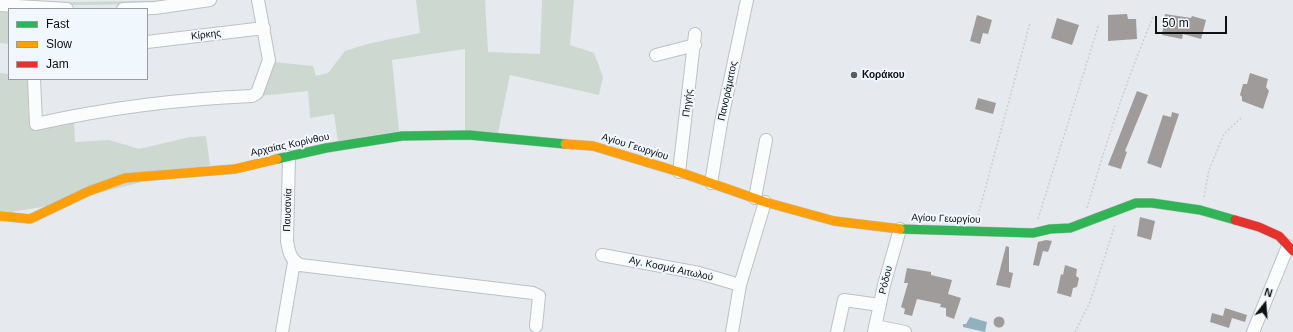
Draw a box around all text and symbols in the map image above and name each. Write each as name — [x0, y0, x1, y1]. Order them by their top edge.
legend — [8, 8, 148, 80]
scale bar — [1157, 8, 1229, 34]
text: 50 m — [1162, 16, 1189, 30]
text: Fast — [46, 17, 69, 31]
street label: Κίρκης — [190, 27, 222, 43]
text: Slow — [46, 37, 72, 51]
text: Jam — [46, 57, 69, 71]
street label: Πανοράματος — [716, 60, 740, 122]
place label: Κοράκου — [862, 69, 905, 81]
marker: Κοράκου — [849, 70, 859, 80]
street label: Πηγής — [680, 88, 696, 118]
street label: Αρχαίας Κορίνθου — [249, 131, 331, 159]
street label: Αγίου Γεωργίου — [600, 131, 670, 163]
street label: Παυσανία — [281, 188, 295, 232]
street label: Αγίου Γεωργίου — [911, 212, 981, 226]
street label: Αγ. Κοσμά Αιτωλού — [628, 254, 714, 284]
street label: Ρόδου — [877, 265, 895, 295]
north arrow — [1245, 284, 1285, 324]
text: N — [1263, 286, 1274, 299]

